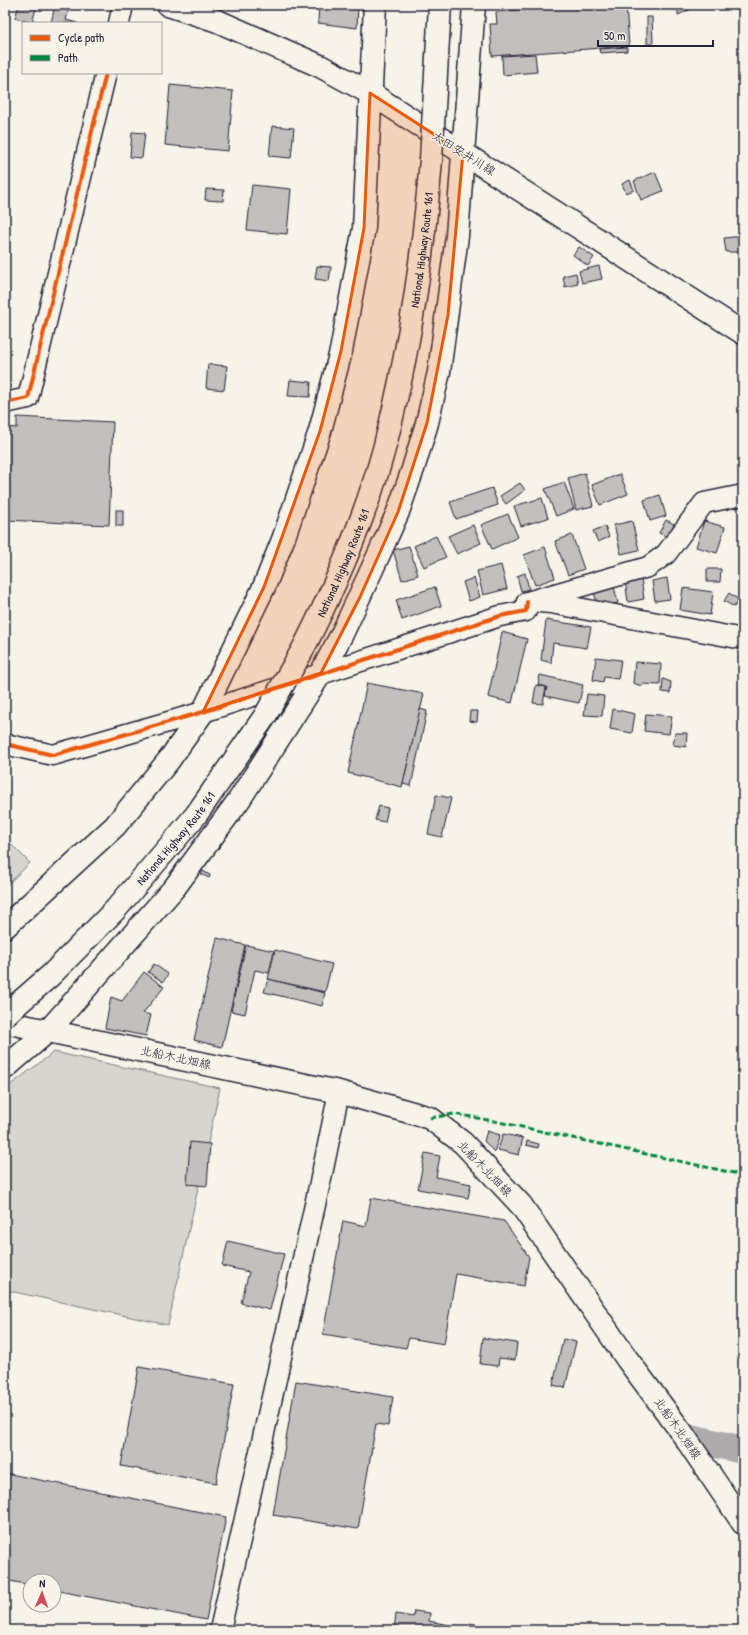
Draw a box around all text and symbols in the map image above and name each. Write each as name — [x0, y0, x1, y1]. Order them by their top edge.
legend — [22, 22, 162, 74]
scale bar — [598, 22, 713, 48]
text: 50 m — [604, 27, 625, 44]
text: Cycle path — [58, 29, 104, 46]
text: Path — [58, 49, 78, 66]
street label: 太田安井川線 — [429, 127, 499, 179]
street label: National Highway Route 161 — [405, 192, 437, 309]
street label: National Highway Route 161 — [312, 506, 373, 620]
street label: National Highway Route 161 — [132, 788, 218, 888]
street label: 北船木北畑線 — [139, 1041, 213, 1073]
street label: 北船木北畑線 — [454, 1136, 516, 1200]
street label: 北船木北畑線 — [650, 1394, 706, 1462]
north arrow — [22, 1573, 62, 1613]
text: N — [39, 1576, 46, 1590]

